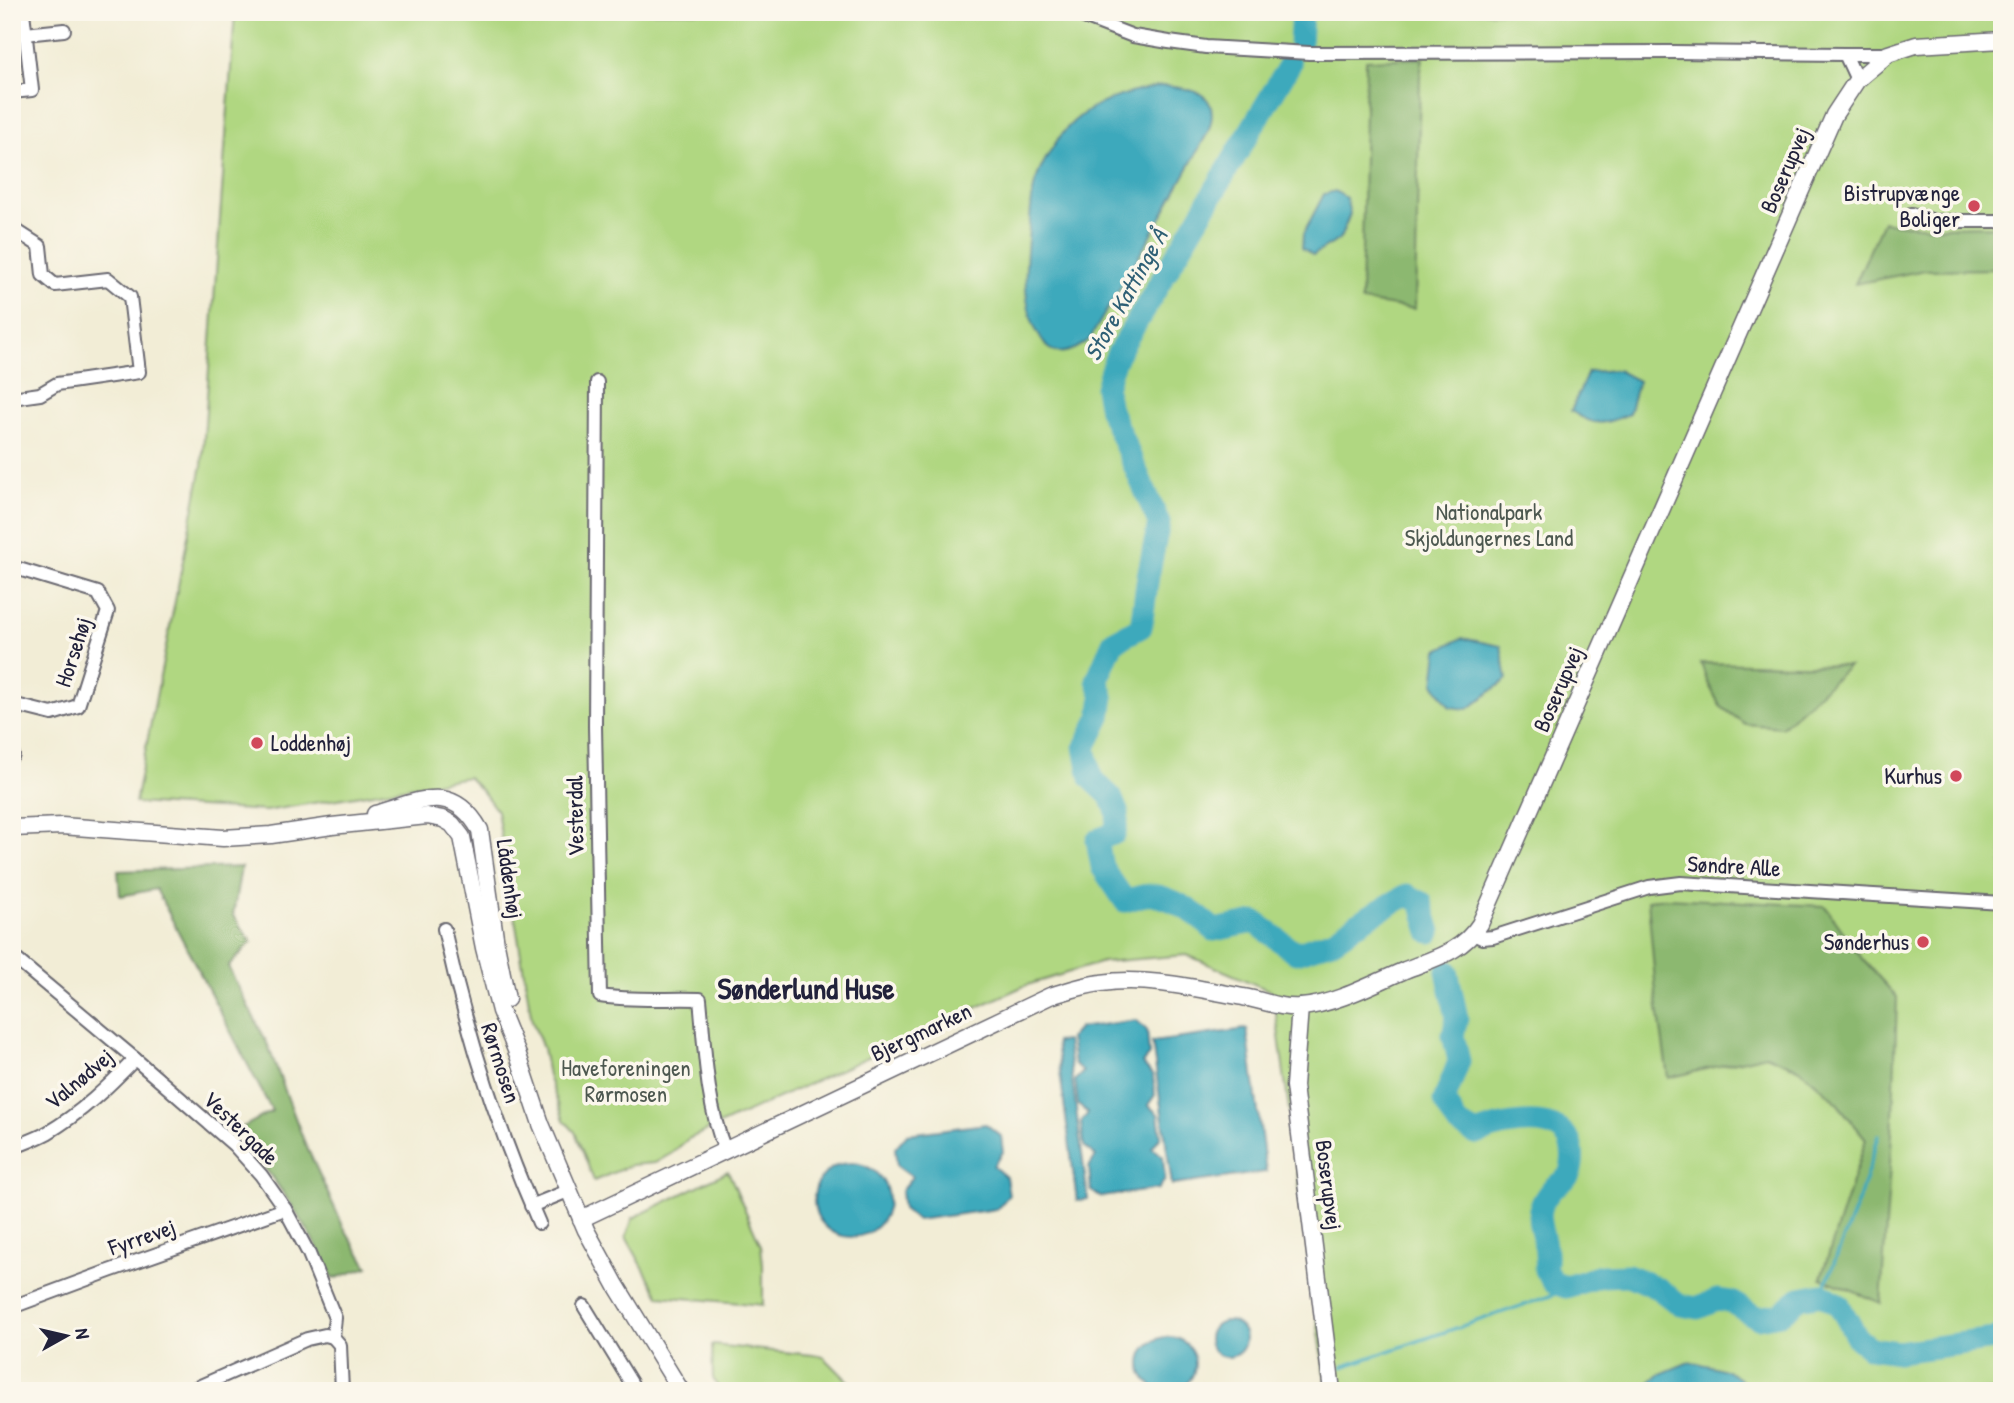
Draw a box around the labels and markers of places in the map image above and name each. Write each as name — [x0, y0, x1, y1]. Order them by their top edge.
place label: Bistrupvænge Boliger — [1844, 177, 1960, 234]
marker: Bistrupvænge Boliger — [1966, 198, 1982, 214]
place label: Loddenhøj — [271, 727, 351, 758]
marker: Loddenhøj — [249, 735, 265, 751]
place label: Kurhus — [1884, 760, 1942, 791]
marker: Kurhus — [1948, 768, 1964, 784]
place label: Sønderhus — [1824, 926, 1909, 957]
marker: Sønderhus — [1915, 934, 1931, 950]

